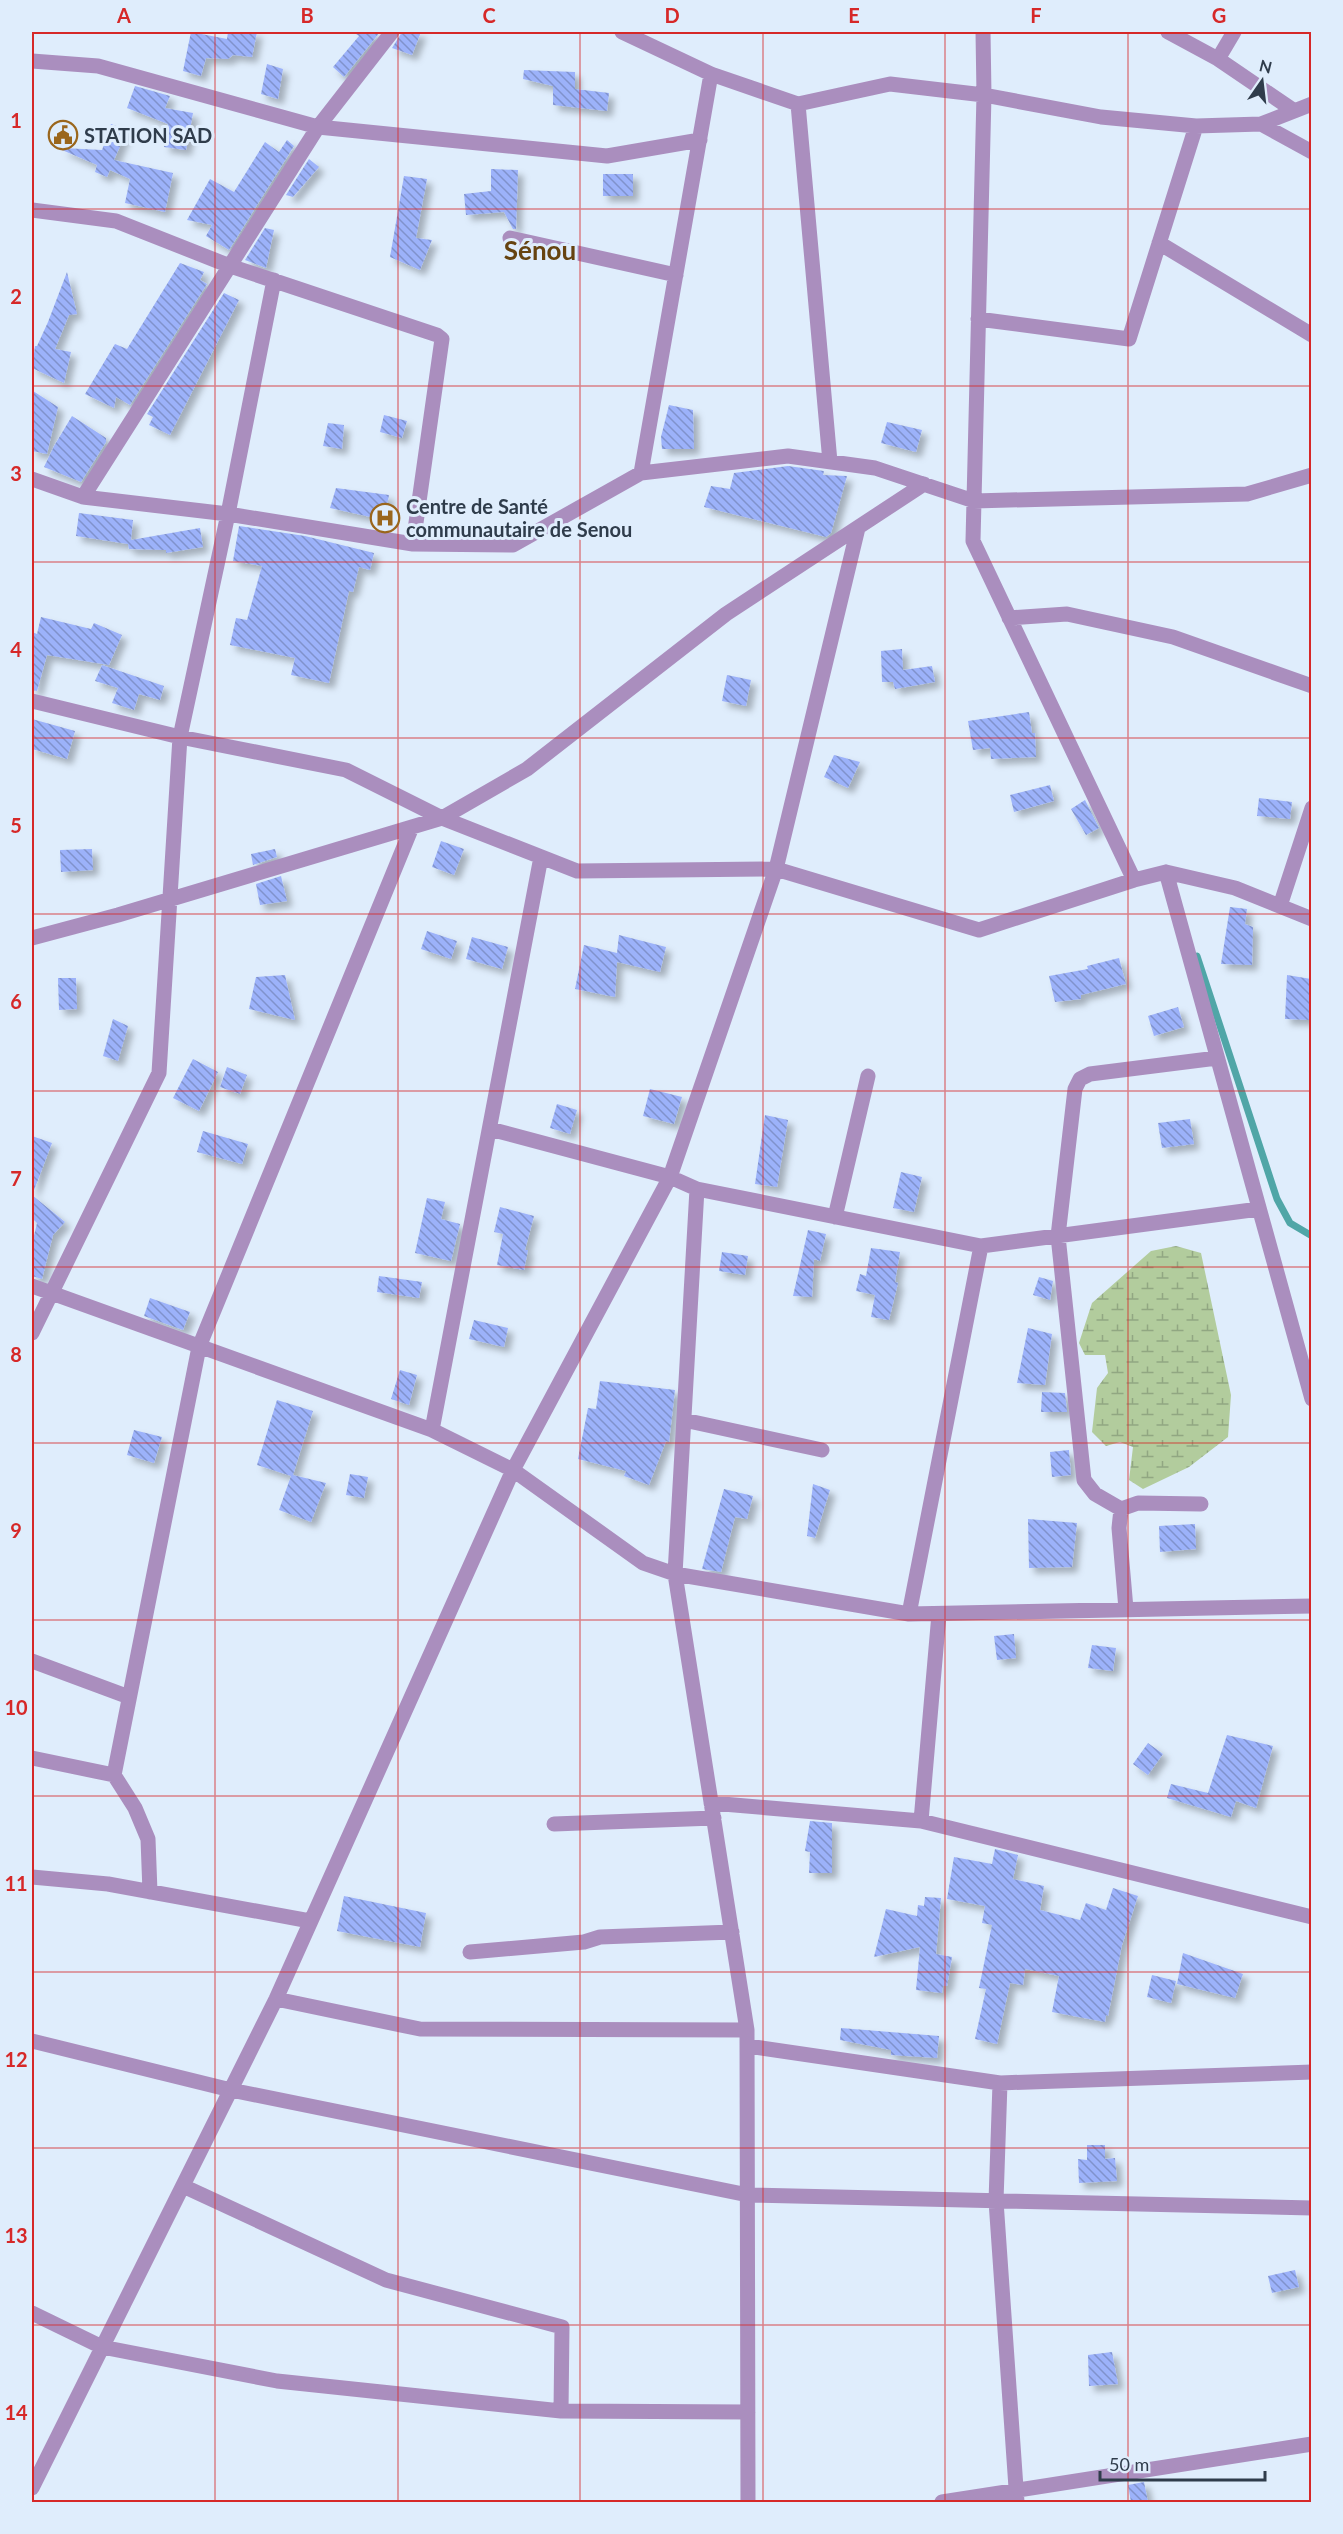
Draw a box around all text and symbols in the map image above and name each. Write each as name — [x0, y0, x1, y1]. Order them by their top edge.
text: A — [116, 3, 131, 27]
text: B — [300, 3, 314, 27]
text: C — [482, 3, 496, 27]
text: D — [664, 3, 680, 27]
text: E — [848, 3, 860, 27]
text: F — [1030, 3, 1042, 27]
text: G — [1212, 3, 1226, 27]
north arrow — [1232, 51, 1292, 111]
text: N — [1257, 55, 1274, 77]
text: 1 — [10, 108, 22, 132]
public building icon: STATION SAD — [47, 119, 79, 151]
place label: STATION SAD — [84, 123, 212, 147]
district label: Sénou — [504, 234, 576, 266]
text: 2 — [10, 284, 22, 308]
text: 3 — [10, 461, 22, 485]
place label: Centre de Santé communautaire de Senou — [406, 494, 632, 541]
hospital icon: Centre de Santé communautaire de Senou — [369, 502, 401, 534]
text: 4 — [10, 637, 22, 661]
text: 5 — [10, 813, 22, 837]
text: 6 — [10, 989, 22, 1013]
text: 7 — [10, 1166, 22, 1190]
text: 8 — [10, 1342, 22, 1366]
text: 9 — [10, 1518, 22, 1542]
text: 10 — [4, 1695, 28, 1719]
text: 11 — [4, 1871, 28, 1895]
text: 12 — [4, 2047, 28, 2071]
text: 13 — [4, 2223, 28, 2247]
text: 14 — [4, 2400, 28, 2424]
scale bar — [1100, 2444, 1265, 2482]
text: 50 m — [1109, 2453, 1149, 2475]

